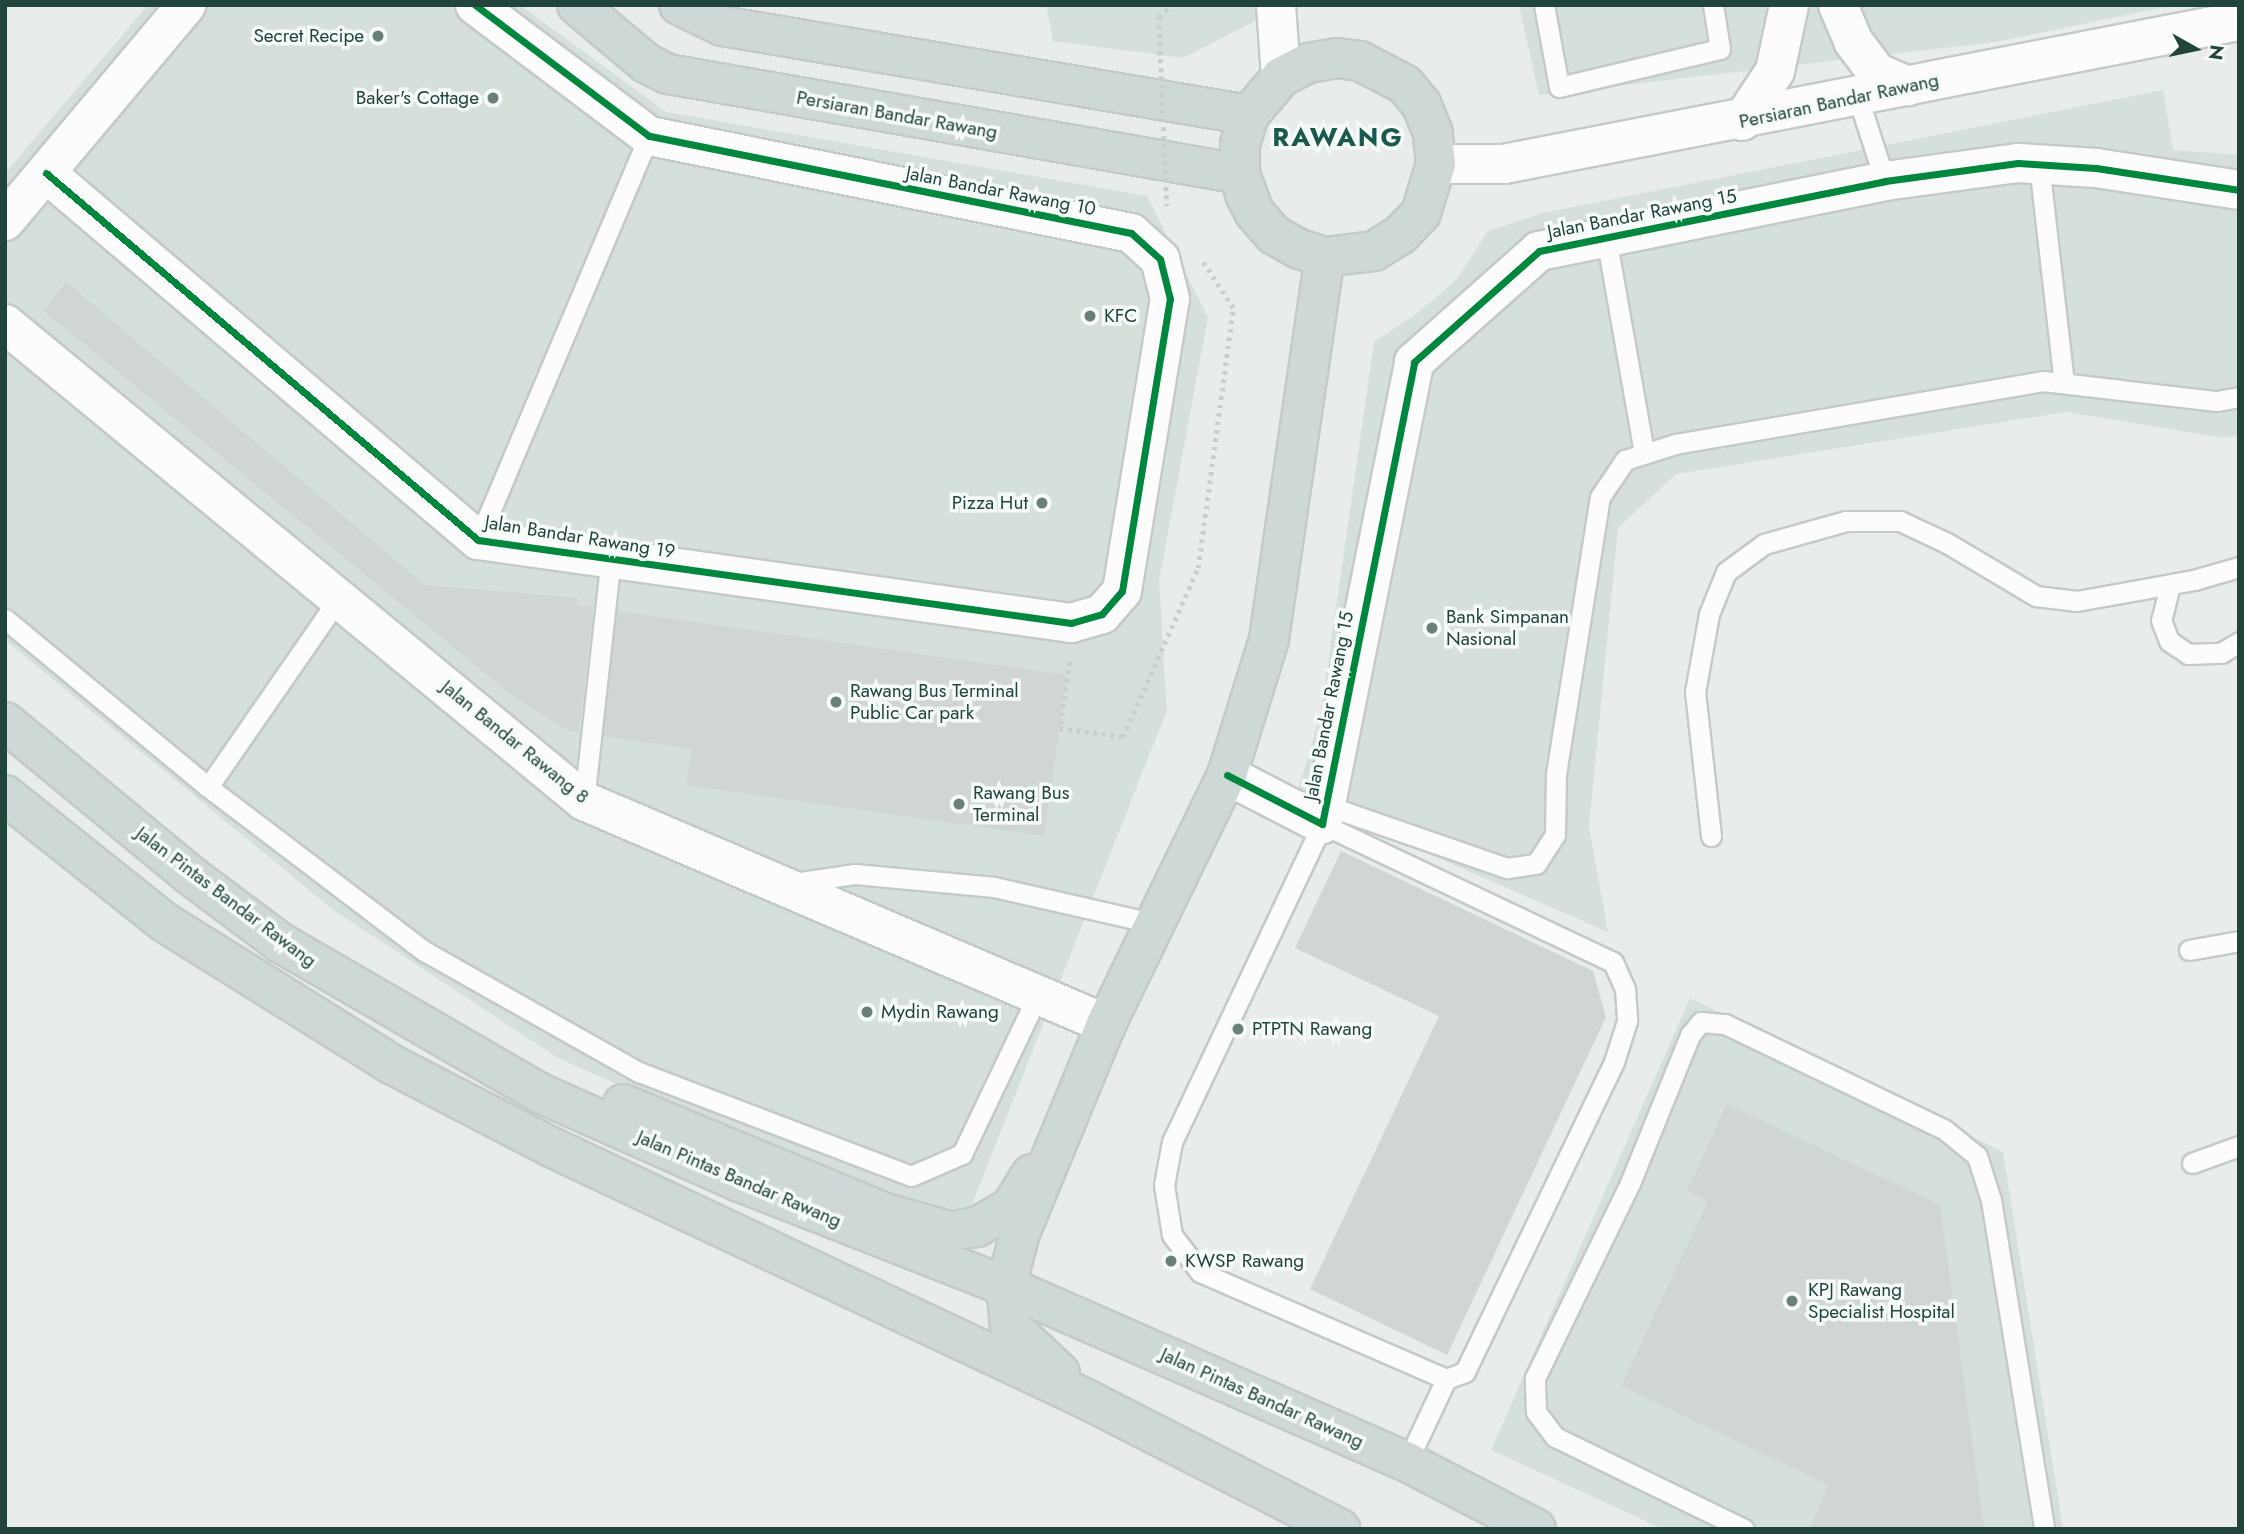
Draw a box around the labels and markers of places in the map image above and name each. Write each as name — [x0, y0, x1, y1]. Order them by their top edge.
place label: Secret Recipe — [253, 25, 364, 47]
marker: Secret Recipe — [370, 28, 386, 44]
place label: Baker's Cottage — [356, 87, 479, 109]
marker: Baker's Cottage — [485, 90, 501, 106]
place label: KFC — [1104, 305, 1137, 327]
marker: KFC — [1082, 308, 1098, 324]
place label: Pizza Hut — [952, 492, 1028, 514]
marker: Pizza Hut — [1034, 495, 1050, 511]
place label: Bank Simpanan Nasional — [1446, 606, 1569, 650]
marker: Bank Simpanan Nasional — [1424, 620, 1440, 636]
place label: Rawang Bus Terminal Public Car park — [850, 680, 1019, 724]
marker: Rawang Bus Terminal Public Car park — [828, 694, 844, 710]
place label: Rawang Bus Terminal — [973, 782, 1069, 826]
marker: Rawang Bus Terminal — [951, 796, 967, 812]
place label: Mydin Rawang — [881, 1001, 999, 1023]
marker: Mydin Rawang — [859, 1004, 875, 1020]
place label: PTPTN Rawang — [1252, 1018, 1372, 1040]
marker: PTPTN Rawang — [1230, 1021, 1246, 1037]
place label: KWSP Rawang — [1185, 1250, 1304, 1272]
marker: KWSP Rawang — [1163, 1253, 1179, 1269]
place label: KPJ Rawang Specialist Hospital — [1808, 1279, 1955, 1323]
marker: KPJ Rawang Specialist Hospital — [1782, 1291, 1802, 1311]

